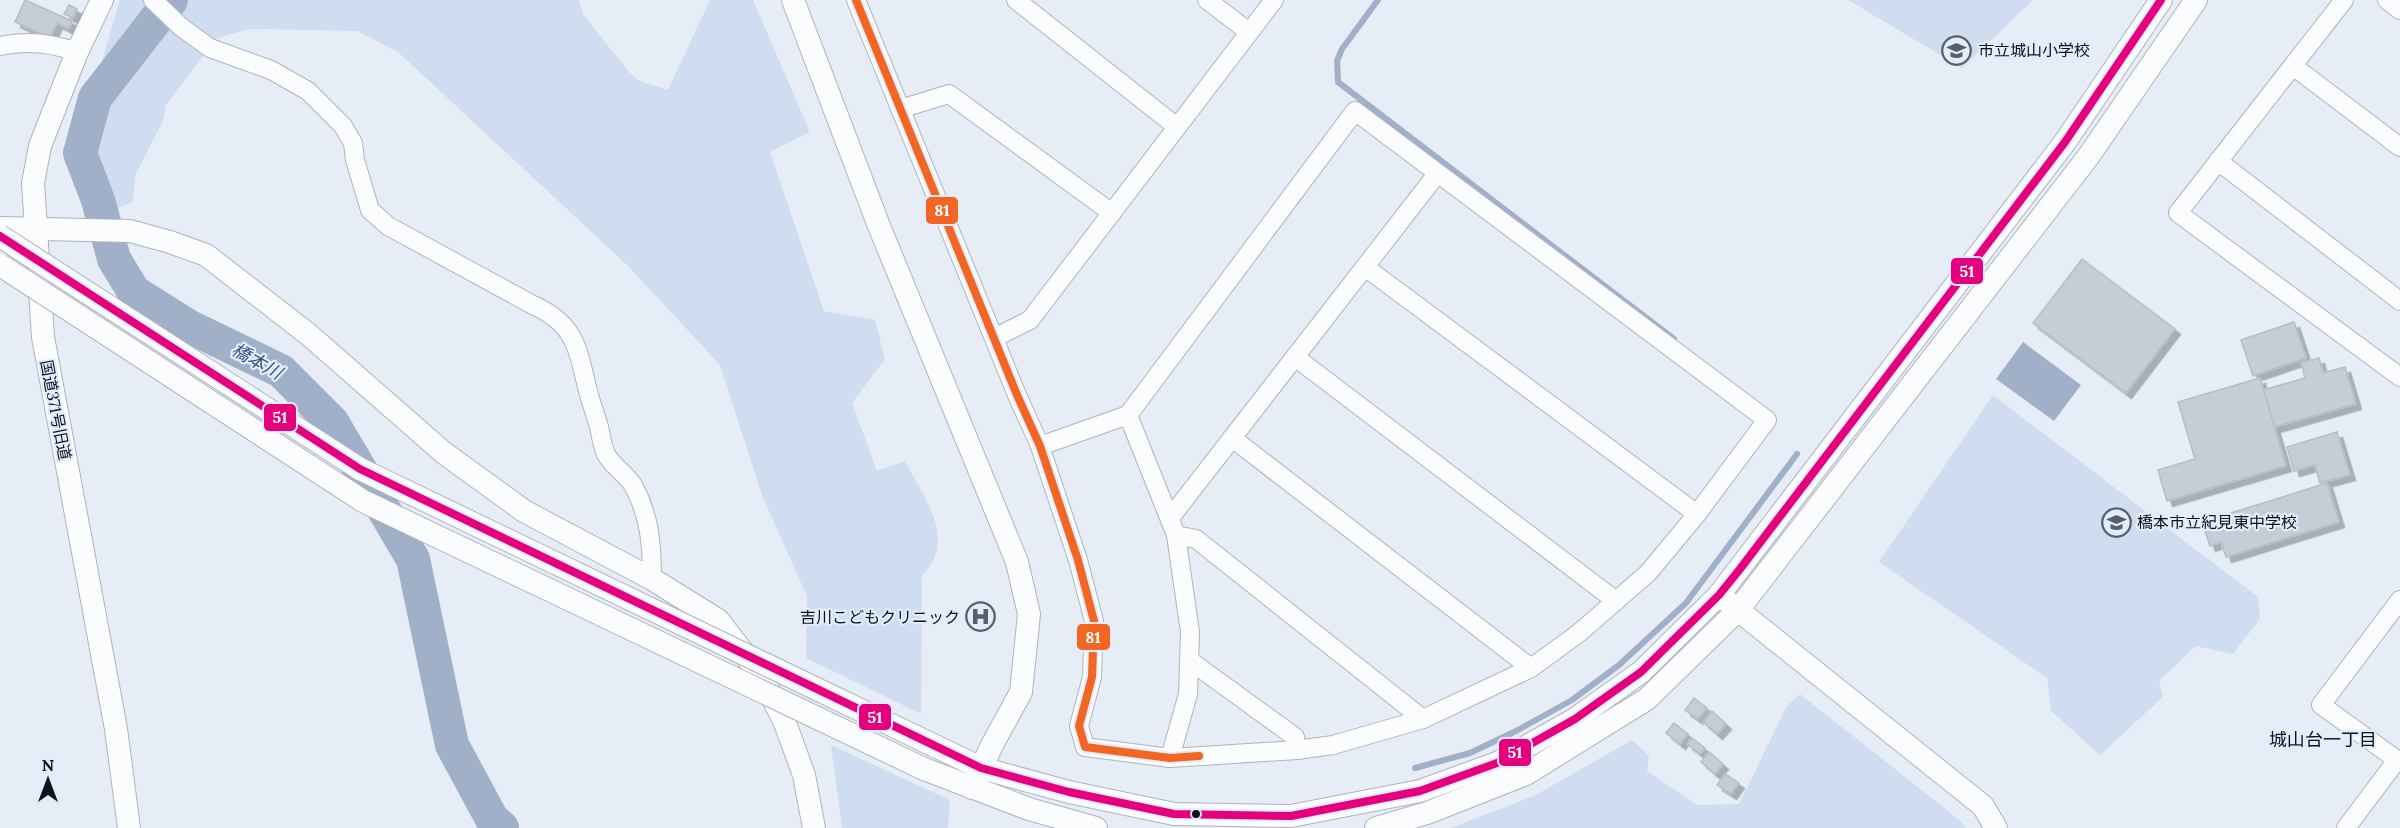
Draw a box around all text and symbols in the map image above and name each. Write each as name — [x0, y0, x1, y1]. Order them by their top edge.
school or university icon: 市立城山小学校 — [1941, 34, 1973, 66]
place label: 市立城山小学校 — [1978, 40, 2090, 60]
line badge: 81 — [925, 196, 959, 225]
text: 81 — [934, 200, 950, 220]
line badge: 51 — [1950, 257, 1984, 285]
text: 51 — [1959, 261, 1975, 281]
water label: 橋本川 — [228, 338, 288, 385]
street label: 国道371号旧道 — [36, 358, 76, 462]
line badge: 51 — [263, 403, 297, 432]
text: 51 — [272, 407, 288, 427]
school or university icon: 橋本市立紀見東中学校 — [2100, 506, 2132, 538]
place label: 橋本市立紀見東中学校 — [2137, 512, 2297, 532]
hospital icon: 吉川こどもクリニック — [965, 601, 997, 633]
place label: 吉川こどもクリニック — [800, 607, 960, 627]
line badge: 81 — [1076, 623, 1111, 651]
text: 81 — [1085, 627, 1101, 647]
line badge: 51 — [858, 703, 892, 731]
text: 51 — [867, 707, 883, 727]
district label: 城山台一丁目 — [2269, 728, 2377, 751]
line badge: 51 — [1498, 738, 1532, 767]
text: 51 — [1507, 742, 1523, 762]
north arrow — [18, 750, 78, 810]
text: N — [42, 755, 54, 775]
unlabelled marker — [1190, 808, 1202, 820]

